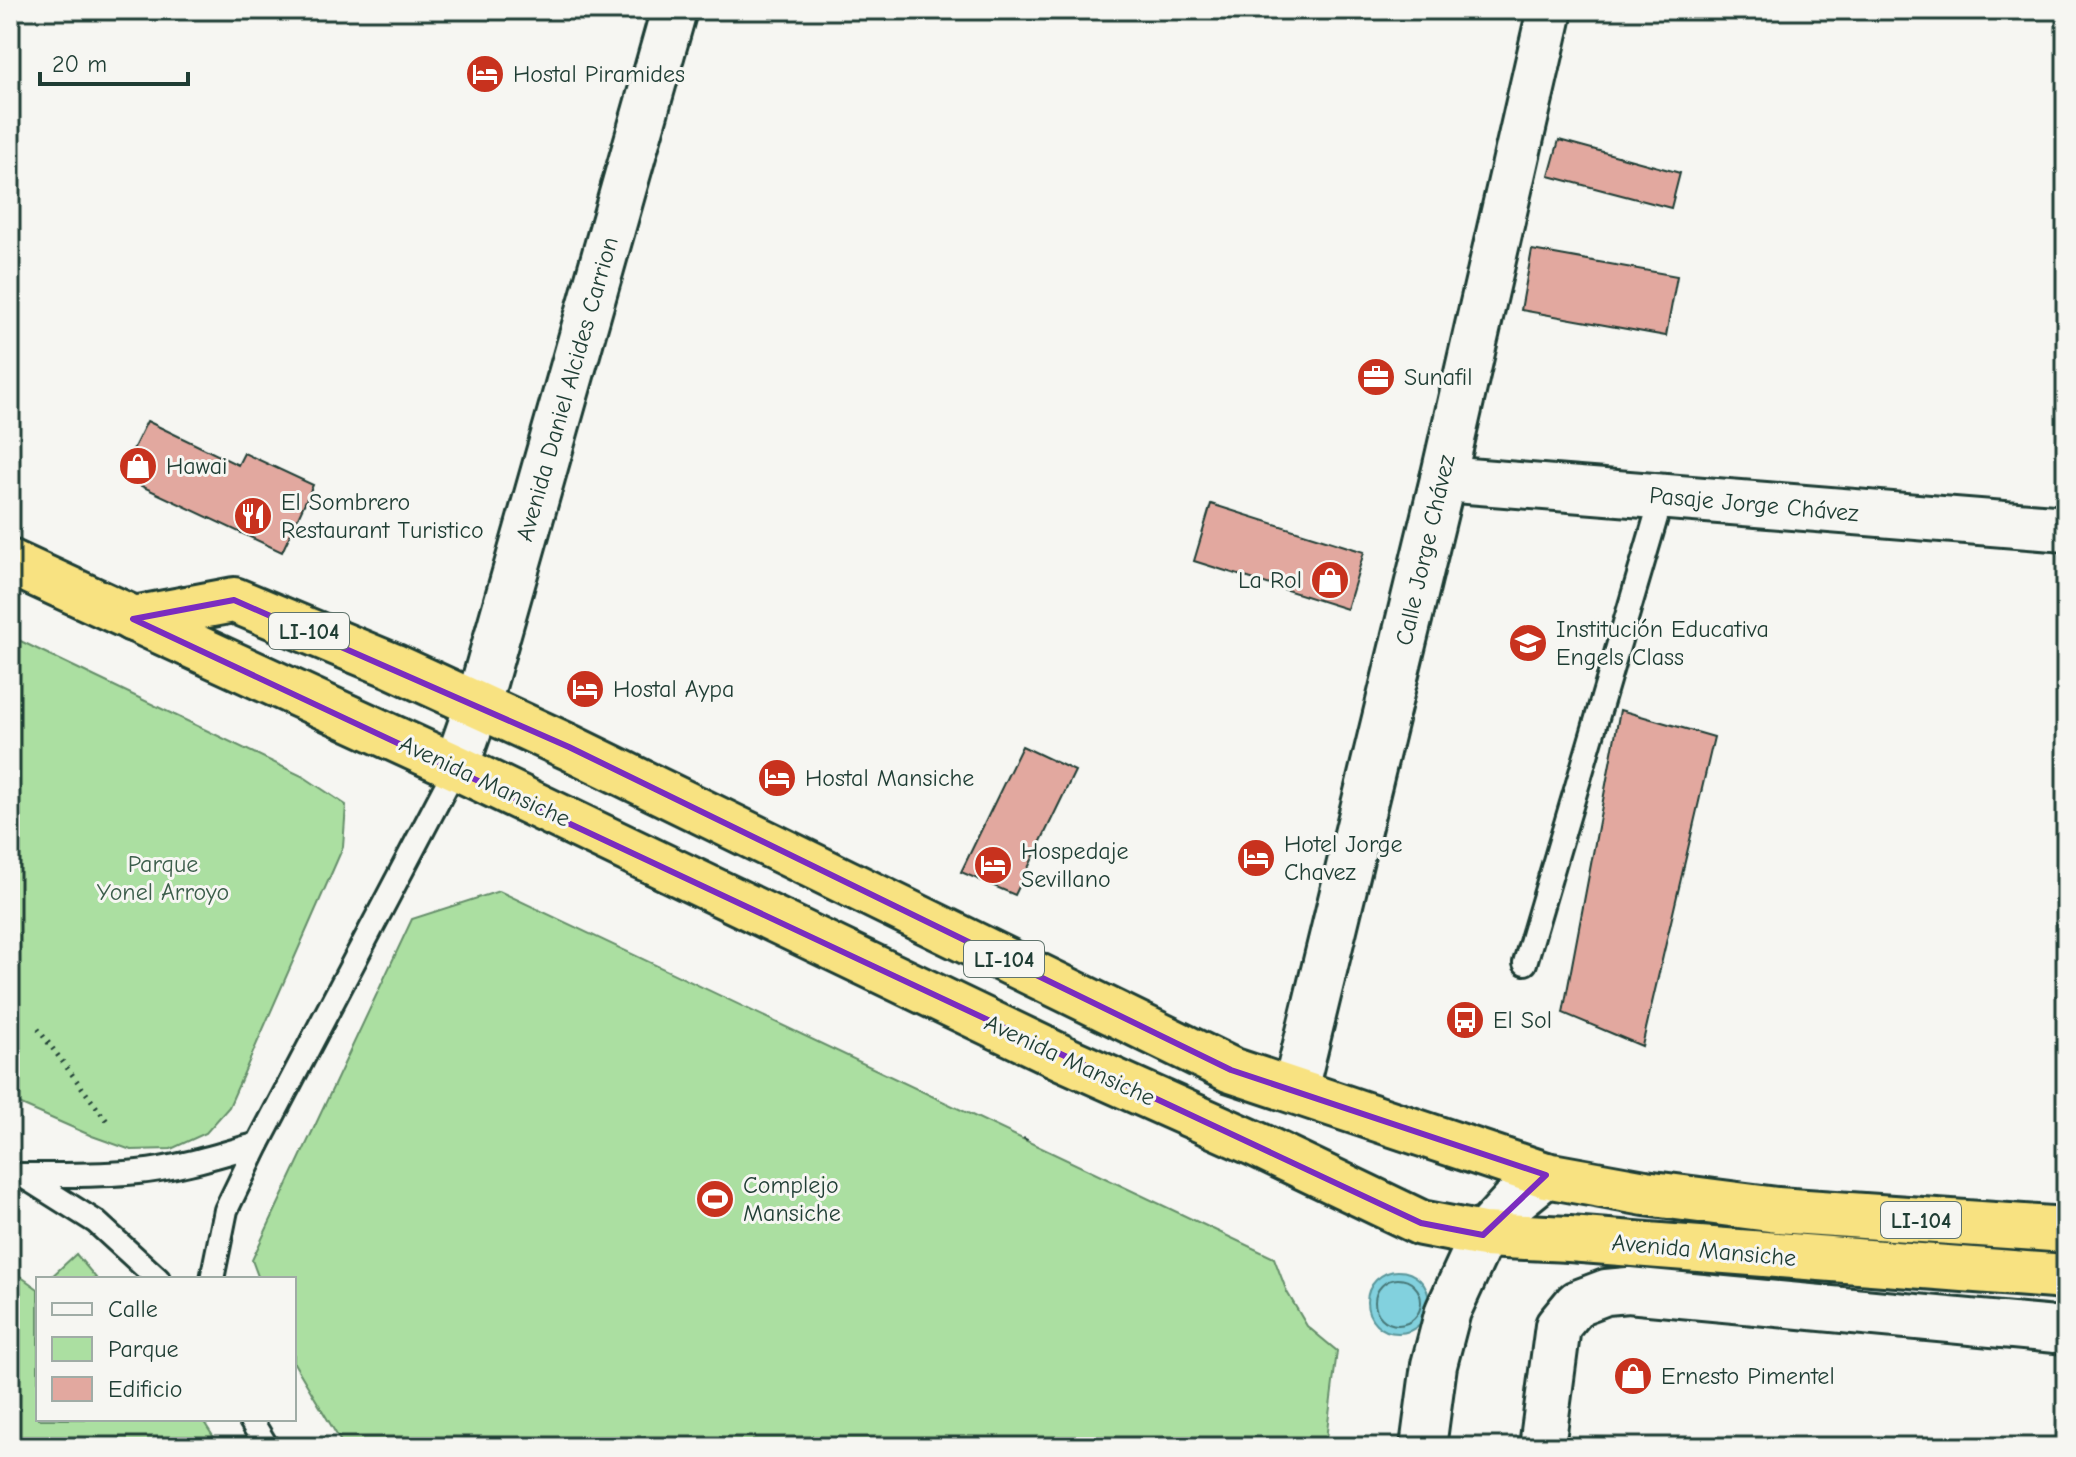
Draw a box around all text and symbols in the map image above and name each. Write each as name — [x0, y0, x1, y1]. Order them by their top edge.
scale bar — [40, 36, 188, 86]
text: 20 m — [52, 50, 107, 78]
hotel icon: Hostal Piramides — [464, 53, 506, 95]
place label: Hostal Piramides — [513, 60, 685, 88]
street label: Avenida Daniel Alcides Carrion — [510, 234, 624, 544]
office icon: Sunafil — [1355, 356, 1397, 398]
place label: Sunafil — [1404, 363, 1473, 391]
shop icon: Hawai — [117, 445, 159, 487]
street label: Calle Jorge Chávez — [1389, 451, 1461, 648]
place label: Hawai — [166, 452, 228, 480]
street label: Pasaje Jorge Chávez — [1648, 481, 1860, 527]
place label: El Sombrero Restaurant Turistico — [281, 488, 484, 544]
restaurant icon: El Sombrero Restaurant Turistico — [232, 495, 274, 537]
shop icon: La Rol — [1309, 559, 1351, 601]
place label: La Rol — [1238, 566, 1302, 594]
road number: LI-104 — [269, 613, 349, 649]
place label: Institución Educativa Engels Class — [1556, 615, 1769, 671]
school or university icon: Institución Educativa Engels Class — [1507, 622, 1549, 664]
hotel icon: Hostal Aypa — [564, 668, 606, 710]
place label: Hostal Aypa — [613, 675, 735, 703]
street label: Avenida Mansiche — [395, 729, 575, 833]
hotel icon: Hostal Mansiche — [756, 757, 798, 799]
place label: Hostal Mansiche — [805, 764, 974, 792]
place label: Hotel Jorge Chavez — [1284, 830, 1403, 886]
place label: Hospedaje Sevillano — [1021, 837, 1128, 893]
hotel icon: Hotel Jorge Chavez — [1235, 837, 1277, 879]
hotel icon: Hospedaje Sevillano — [972, 844, 1014, 886]
park label: Parque Yonel Arroyo — [97, 850, 229, 906]
road number: LI-104 — [964, 941, 1044, 977]
bus stop icon: El Sol — [1444, 999, 1486, 1041]
place label: El Sol — [1493, 1006, 1552, 1034]
street label: Avenida Mansiche — [980, 1008, 1160, 1112]
place label: Complejo Mansiche — [743, 1171, 841, 1227]
sports icon: Complejo Mansiche — [694, 1178, 736, 1220]
road number: LI-104 — [1881, 1202, 1961, 1238]
street label: Avenida Mansiche — [1611, 1228, 1797, 1272]
legend — [36, 1277, 296, 1421]
text: Calle — [108, 1295, 158, 1323]
text: Parque — [108, 1335, 179, 1363]
shop icon: Ernesto Pimentel — [1612, 1355, 1654, 1397]
place label: Ernesto Pimentel — [1661, 1362, 1835, 1390]
text: Edificio — [108, 1375, 183, 1403]

